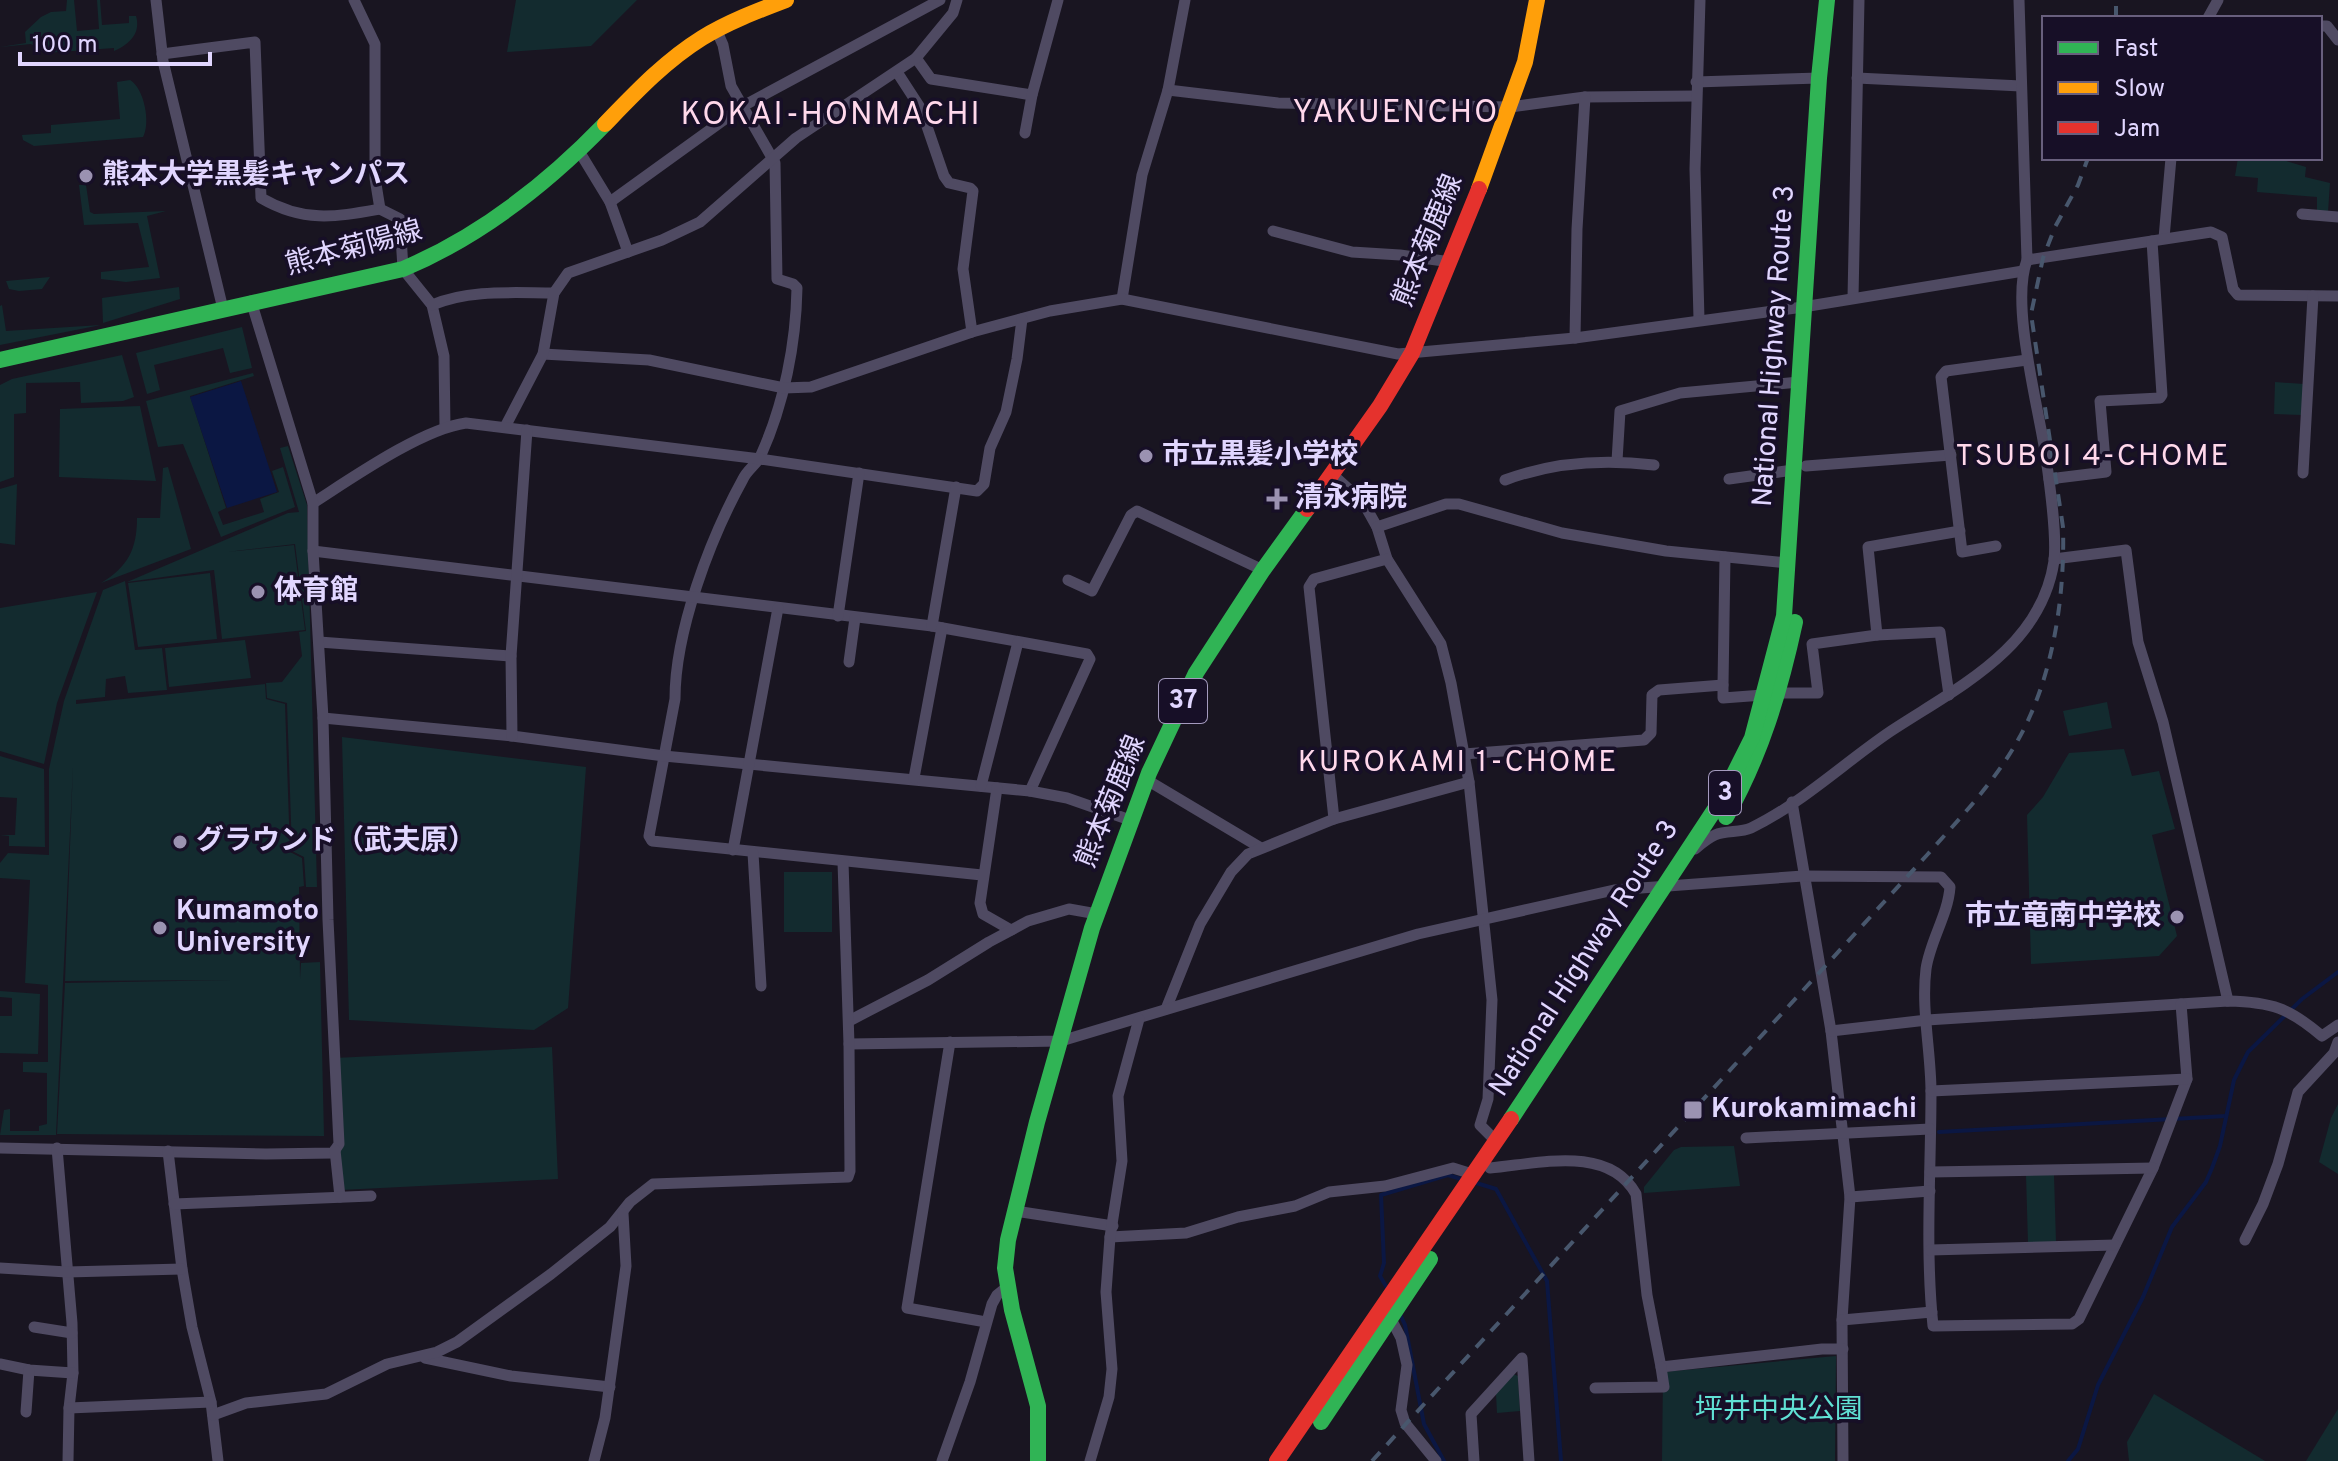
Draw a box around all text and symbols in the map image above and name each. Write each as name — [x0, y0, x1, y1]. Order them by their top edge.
scale bar — [20, 16, 210, 66]
legend — [2042, 16, 2322, 160]
text: 100 m — [32, 31, 98, 61]
text: Fast — [2114, 35, 2158, 65]
text: Slow — [2114, 75, 2165, 105]
district label: YAKUENCHO — [1293, 94, 1499, 134]
district label: KOKAI-HONMACHI — [680, 96, 982, 136]
text: Jam — [2114, 115, 2160, 145]
place label: 熊本大学黒髪キャンパス — [102, 158, 410, 194]
marker: 熊本大学黒髪キャンパス — [77, 167, 95, 185]
street label: 熊本菊鹿線 — [1386, 169, 1472, 313]
street label: National Highway Route 3 — [1746, 184, 1804, 508]
street label: 熊本菊陽線 — [282, 213, 426, 285]
place label: 市立黒髪小学校 — [1162, 438, 1358, 474]
district label: TSUBOI 4-CHOME — [1955, 439, 2231, 476]
marker: 市立黒髪小学校 — [1137, 447, 1155, 465]
place label: 清永病院 — [1295, 481, 1407, 517]
marker: 清永病院 — [1266, 488, 1288, 510]
place label: 体育館 — [274, 574, 358, 610]
marker: 体育館 — [249, 583, 267, 601]
road number: 37 — [1159, 679, 1207, 723]
street label: 熊本菊鹿線 — [1069, 730, 1155, 874]
district label: KUROKAMI 1-CHOME — [1298, 745, 1618, 782]
road number: 3 — [1709, 771, 1741, 815]
street label: National Highway Route 3 — [1482, 814, 1688, 1104]
place label: グラウンド（武夫原） — [196, 824, 476, 860]
marker: グラウンド（武夫原） — [171, 833, 189, 851]
place label: Kumamoto University — [176, 894, 319, 962]
place label: 市立竜南中学校 — [1965, 899, 2161, 935]
marker: 市立竜南中学校 — [2168, 908, 2186, 926]
marker: Kumamoto University — [151, 919, 169, 937]
place label: Kurokamimachi — [1711, 1092, 1917, 1128]
marker: Kurokamimachi — [1682, 1099, 1704, 1121]
park label: 坪井中央公園 — [1695, 1393, 1863, 1429]

